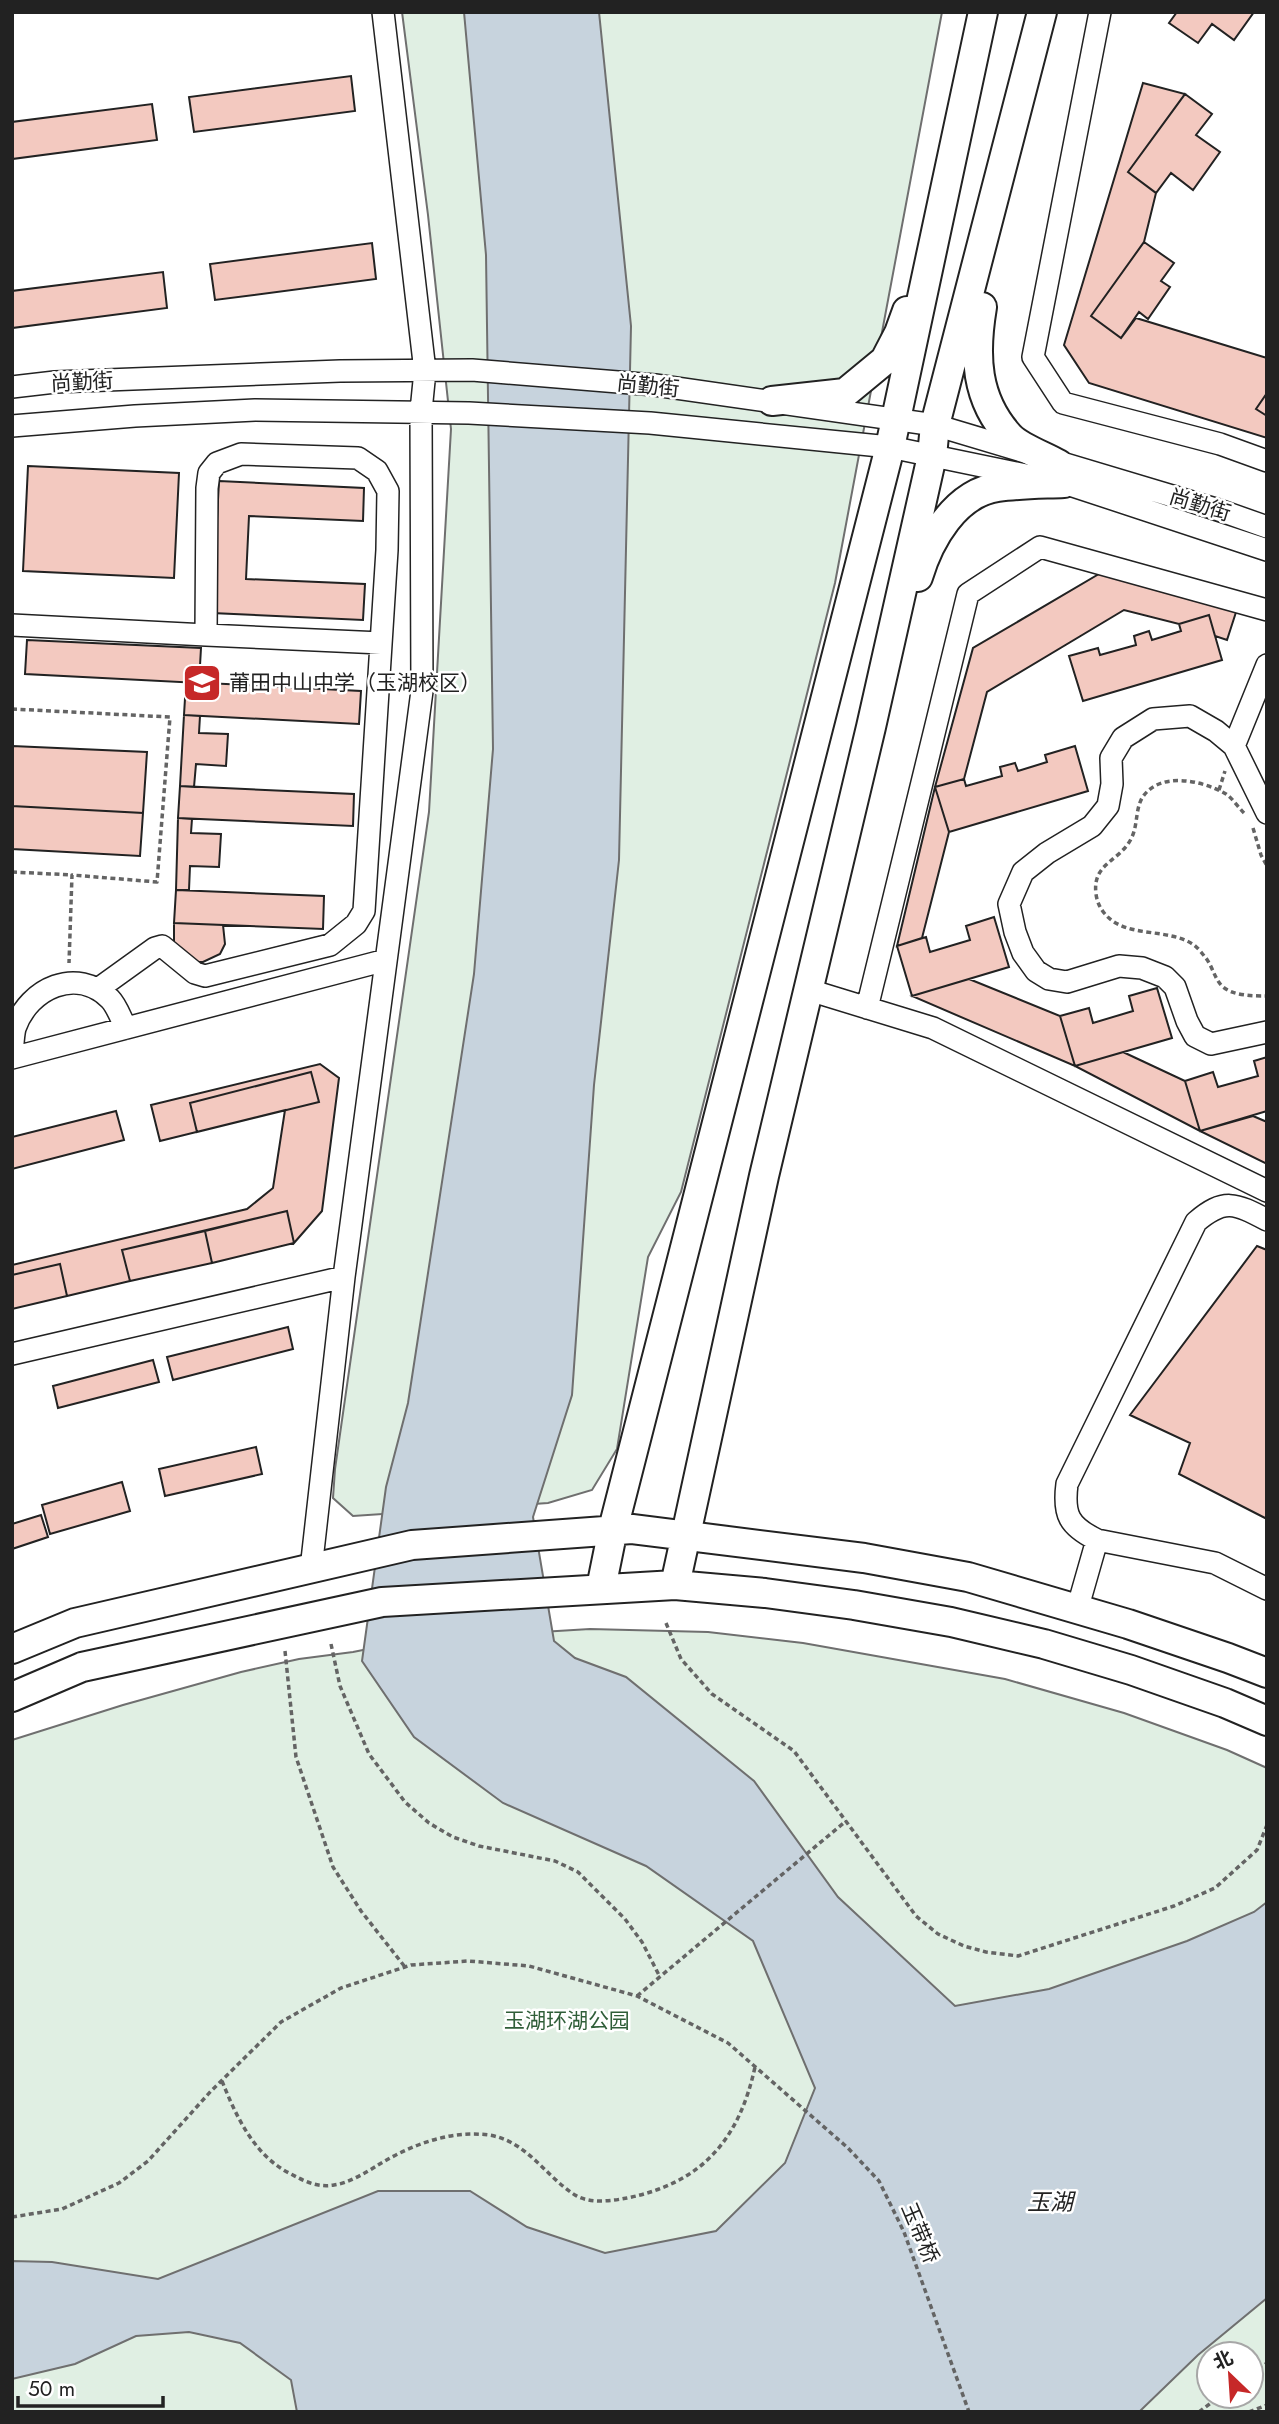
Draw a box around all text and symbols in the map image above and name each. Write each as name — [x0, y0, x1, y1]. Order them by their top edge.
street label: 尚勤街 — [50, 365, 114, 399]
street label: 尚勤街 — [615, 368, 681, 404]
street label: 尚勤街 — [1165, 481, 1235, 529]
school or university icon: 莆田中山中学（玉湖校区） — [181, 662, 223, 704]
place label: 莆田中山中学（玉湖校区） — [229, 668, 481, 698]
park label: 玉湖环湖公园 — [504, 2006, 630, 2036]
water label: 玉湖 — [1027, 2185, 1076, 2219]
street label: 玉带桥 — [894, 2198, 946, 2268]
north arrow — [1195, 2340, 1265, 2410]
text: 北 — [1209, 2344, 1237, 2376]
scale bar — [18, 2364, 163, 2408]
text: 50 m — [28, 2374, 75, 2404]

